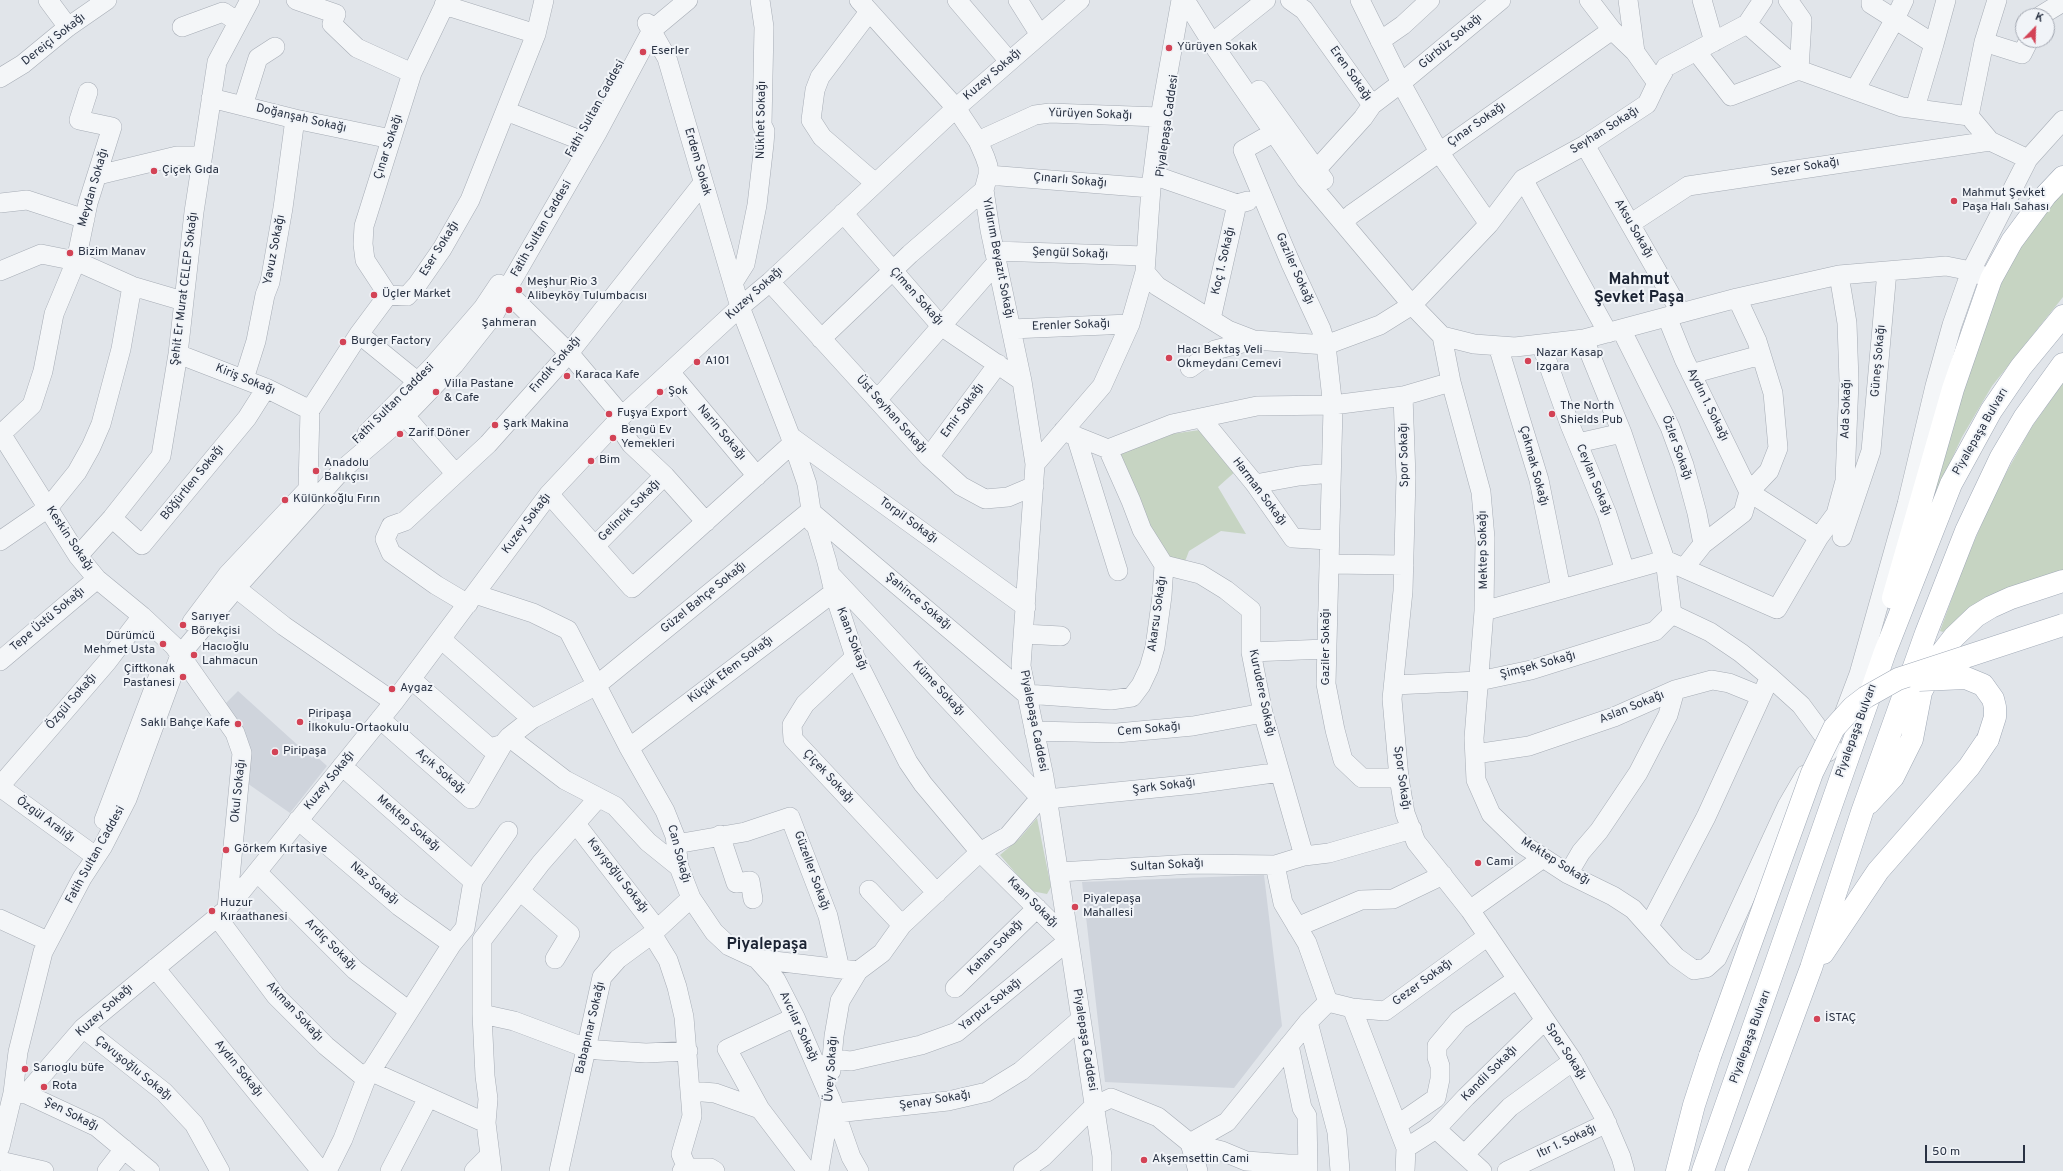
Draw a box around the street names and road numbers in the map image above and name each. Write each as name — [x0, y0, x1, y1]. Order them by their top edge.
street label: Dereiçi Sokağı — [19, 11, 89, 69]
street label: Gürbüz Sokağı — [1416, 11, 1486, 73]
street label: Eren Sokağı — [1326, 44, 1374, 104]
street label: Kuzey Sokağı — [961, 46, 1025, 104]
street label: Fathi Sultan Caddesi — [563, 58, 629, 160]
street label: Piyalepaşa Caddesi — [1154, 74, 1182, 178]
street label: Nükhet Sokağı — [754, 81, 770, 159]
street label: Çınar Sokağı — [1445, 100, 1509, 150]
street label: Doğanşah Sokağı — [254, 102, 348, 136]
street label: Seyhan Sokağı — [1568, 104, 1642, 158]
street label: Yürüyen Sokağı — [1048, 106, 1132, 124]
street label: Çınar Sokağı — [372, 113, 406, 181]
street label: Erdem Sokak — [680, 126, 714, 198]
street label: Meydan Sokağı — [76, 147, 112, 229]
street label: Sezer Sokağı — [1770, 155, 1840, 181]
street label: Çınarlı Sokağı — [1033, 171, 1107, 191]
street label: Fatih Sultan Caddesi — [508, 178, 576, 280]
street label: Yıldırım Beyazıt Sokağı — [978, 196, 1016, 320]
street label: Aksu Sokağı — [1610, 197, 1656, 261]
street label: Şehit Er Murat CELEP Sokağı — [168, 211, 202, 367]
street label: Yavuz Sokağı — [261, 214, 289, 286]
street label: Eser Sokağı — [417, 219, 463, 279]
street label: Koç 1. Sokağı — [1209, 226, 1239, 296]
street label: Gaziler Sokağı — [1272, 231, 1316, 307]
street label: Şengül Sokağı — [1032, 245, 1108, 263]
street label: Kuzey Sokağı — [723, 265, 787, 323]
street label: Çimen Sokağı — [886, 265, 946, 329]
street label: Erenler Sokağı — [1032, 317, 1110, 335]
street label: Güneş Sokağı — [1869, 324, 1889, 398]
street label: Fındık Sokağı — [527, 333, 585, 397]
street label: Fathi Sultan Caddesi — [350, 360, 438, 448]
street label: Kiriş Sokağı — [213, 361, 277, 399]
street label: Aydın 1. Sokağı — [1683, 366, 1731, 444]
street label: Üst Seyhan Sokağı — [852, 373, 930, 457]
street label: Ada Sokağı — [1839, 379, 1855, 439]
street label: Emir Sokağı — [938, 381, 988, 441]
street label: Piyalepaşa Bulvarı — [1950, 386, 2012, 478]
street label: Narin Sokağı — [694, 402, 748, 464]
street label: Özler Sokağı — [1658, 414, 1694, 482]
street label: Spor Sokağı — [1397, 423, 1413, 487]
street label: Çakmak Sokağı — [1515, 424, 1551, 508]
street label: Böğürtlen Sokağı — [158, 442, 228, 524]
street label: Ceylan Sokağı — [1572, 442, 1614, 518]
street label: Harman Sokağı — [1229, 455, 1289, 529]
street label: Gelincik Sokağı — [596, 477, 664, 545]
street label: Kuzey Sokağı — [500, 491, 554, 557]
street label: Torpil Sokağı — [876, 495, 940, 547]
street label: Keskin Sokağı — [42, 504, 96, 574]
street label: Mektep Sokağı — [1476, 510, 1492, 590]
street label: Güzel Bahçe Sokağı — [658, 559, 750, 637]
street label: Şahince Sokağı — [882, 570, 954, 634]
street label: Akarsu Sokağı — [1146, 575, 1170, 653]
street label: Tepe Üstü Sokağı — [8, 585, 88, 655]
street label: Kaan Sokağı — [832, 605, 870, 673]
street label: Gaziler Sokağı — [1320, 609, 1334, 685]
street label: Küçük Efem Sokağı — [686, 633, 776, 707]
street label: Kurudere Sokağı — [1245, 648, 1277, 738]
street label: Şimşek Sokağı — [1499, 649, 1577, 683]
street label: Küme Sokağı — [909, 658, 967, 720]
street label: Piyalepaşa Caddesi — [1016, 669, 1050, 773]
street label: Özgül Sokağı — [44, 671, 100, 733]
street label: Piyalepaşa Bulvarı — [1833, 682, 1881, 780]
street label: Aslan Sokağı — [1597, 688, 1667, 728]
street label: Cem Sokağı — [1117, 720, 1181, 740]
street label: Spor Sokağı — [1389, 745, 1413, 811]
street label: Açık Sokağı — [412, 746, 468, 798]
street label: Çiçek Sokağı — [799, 747, 857, 807]
street label: Kuzey Sokağı — [302, 748, 358, 814]
street label: Okul Sokağı — [229, 759, 249, 823]
street label: Şark Sokağı — [1132, 776, 1196, 798]
street label: Mektep Sokağı — [373, 793, 443, 855]
street label: Özgül Aralığı — [13, 794, 77, 846]
street label: Fatih Sultan Caddesi — [63, 804, 129, 906]
street label: Can Sokağı — [663, 823, 693, 885]
street label: Güzeller Sokağı — [790, 829, 832, 913]
street label: Mektep Sokağı — [1518, 835, 1592, 889]
street label: Kayışoğlu Sokağı — [583, 836, 651, 916]
street label: Sultan Sokağı — [1130, 857, 1204, 875]
street label: Naz Sokağı — [347, 859, 401, 909]
street label: Kaan Sokağı — [1003, 874, 1061, 932]
street label: Ardıç Sokağı — [301, 916, 359, 974]
street label: Kahan Sokağı — [965, 917, 1027, 979]
street label: Gezer Sokağı — [1390, 956, 1456, 1010]
street label: Yarpuz Sokağı — [957, 975, 1025, 1035]
street label: Akman Sokağı — [262, 979, 326, 1045]
street label: Babapınar Sokağı — [573, 980, 609, 1076]
street label: Kuzey Sokağı — [73, 982, 137, 1040]
street label: Piyalepaşa Caddesi — [1069, 988, 1099, 1092]
street label: Piyalepaşa Bulvarı — [1727, 988, 1775, 1086]
street label: Avcılar Sokağı — [775, 990, 821, 1064]
street label: Spor Sokağı — [1541, 1021, 1589, 1083]
street label: Çavuşoğlu Sokağı — [92, 1034, 174, 1104]
street label: Üvey Sokağı — [823, 1036, 841, 1102]
street label: Aydın Sokağı — [211, 1038, 265, 1100]
street label: Kandil Sokağı — [1459, 1043, 1521, 1105]
street label: Şenay Sokağı — [898, 1088, 972, 1114]
street label: Şen Sokağı — [41, 1095, 101, 1135]
street label: Itır 1. Sokağı — [1535, 1122, 1599, 1162]

